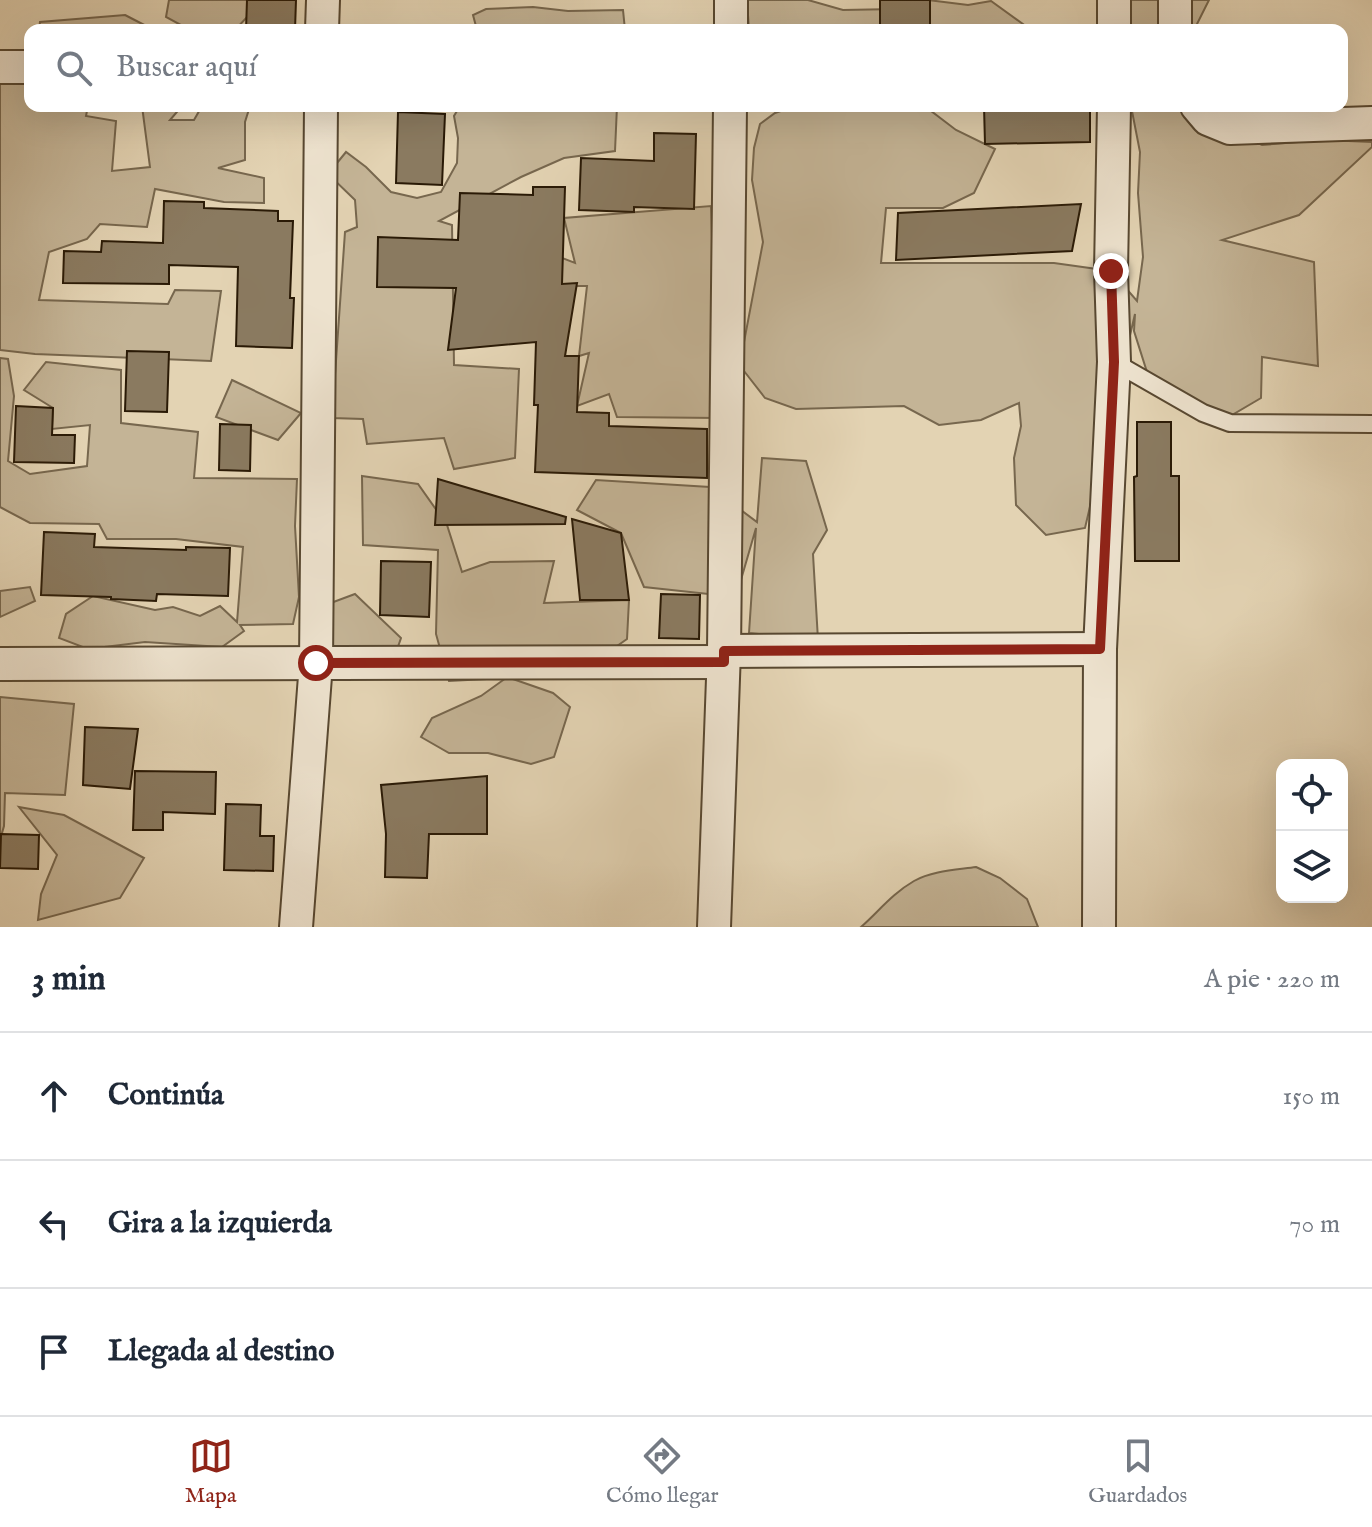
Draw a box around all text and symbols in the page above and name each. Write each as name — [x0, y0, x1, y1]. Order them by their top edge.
search box — [24, 24, 1348, 112]
icon: search — [52, 46, 96, 90]
text: Buscar aquí — [116, 49, 257, 87]
route end — [1093, 253, 1129, 289]
route start — [298, 645, 334, 681]
map controls — [1276, 759, 1348, 903]
button: locate — [1276, 759, 1348, 831]
button: layers — [1276, 831, 1348, 903]
text: 3 min — [32, 958, 106, 1001]
text: A pie · 220 m — [1204, 963, 1340, 996]
icon: ahead — [32, 1074, 76, 1118]
text: Continúa — [108, 1077, 224, 1115]
text: 150 m — [1282, 1080, 1340, 1113]
icon: left — [32, 1202, 76, 1246]
text: Gira a la izquierda — [108, 1205, 332, 1243]
text: 70 m — [1289, 1208, 1340, 1241]
icon: arrive — [32, 1330, 76, 1374]
text: Llegada al destino — [108, 1333, 334, 1371]
tab: Mapa — [185, 1434, 236, 1510]
tab: Cómo llegar — [606, 1434, 719, 1510]
tab: Guardados — [1088, 1434, 1187, 1510]

